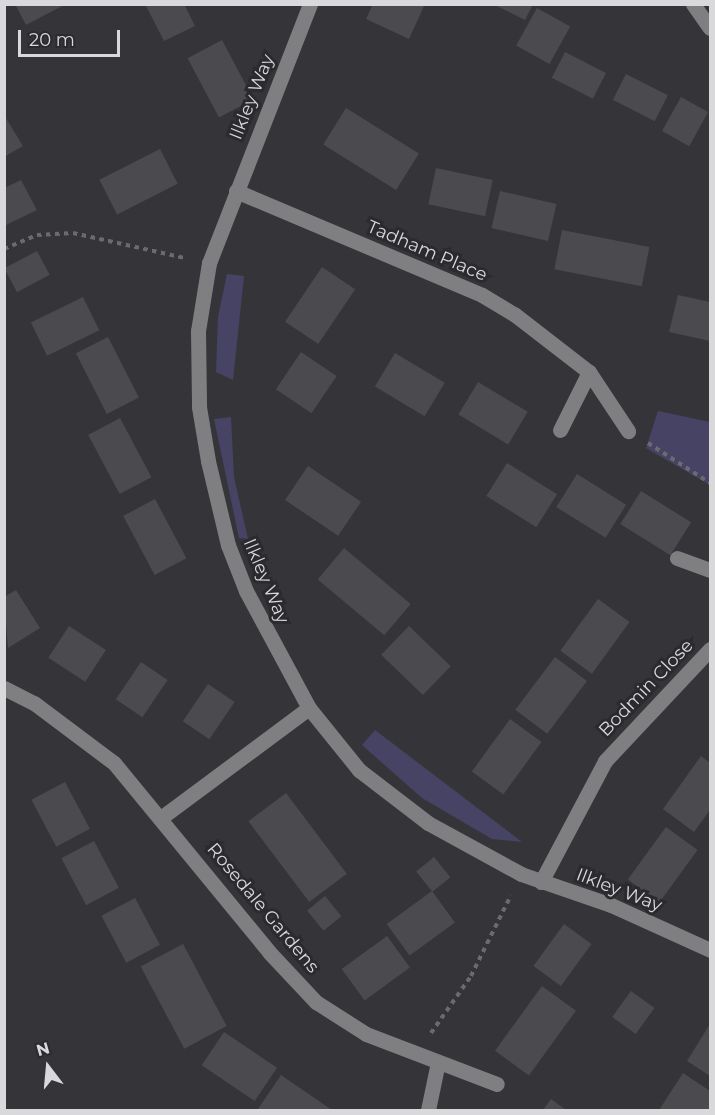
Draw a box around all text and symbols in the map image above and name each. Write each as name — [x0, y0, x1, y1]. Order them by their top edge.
scale bar — [21, 18, 123, 56]
text: 20 m — [29, 29, 75, 51]
street label: Ilkley Way — [225, 51, 279, 143]
street label: Tadham Place — [364, 216, 490, 286]
street label: Ilkley Way — [238, 535, 294, 627]
street label: Bodmin Close — [594, 635, 698, 741]
street label: Rosedale Gardens — [202, 839, 324, 977]
street label: Ilkley Way — [573, 864, 665, 916]
north arrow — [18, 1037, 78, 1097]
text: N — [34, 1038, 52, 1060]

